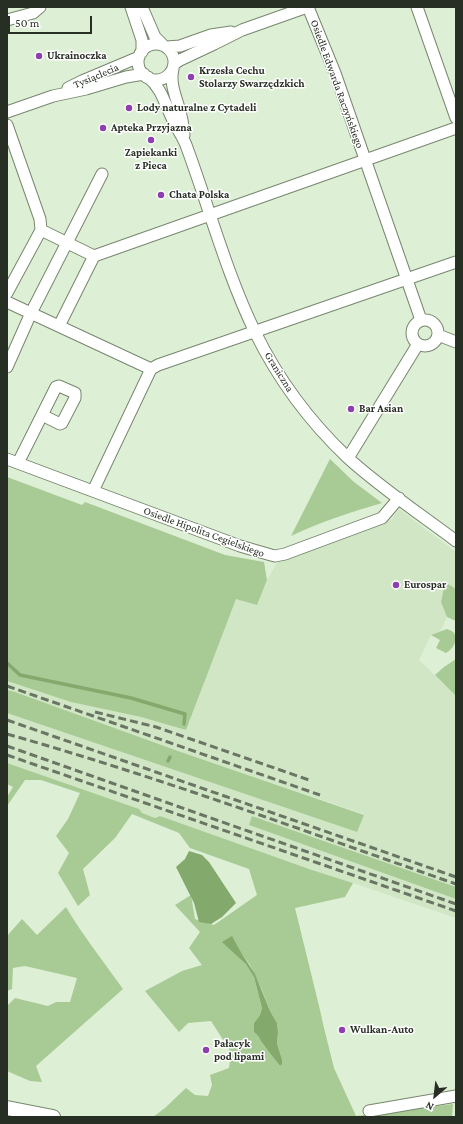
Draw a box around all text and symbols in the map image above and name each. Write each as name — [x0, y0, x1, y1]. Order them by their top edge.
scale bar — [10, 8, 94, 34]
text: 50 m — [15, 16, 39, 30]
street label: Osiedle Edwarda Raczyńskiego — [308, 18, 366, 150]
place label: Ukrainoczka — [47, 49, 107, 63]
marker: Ukrainoczka — [34, 51, 44, 61]
street label: Tysiąclecia — [71, 61, 121, 91]
place label: Krzesła Cechu Stolarzy Swarzędzkich — [199, 64, 305, 90]
marker: Krzesła Cechu Stolarzy Swarzędzkich — [186, 72, 196, 82]
place label: Lody naturalne z Cytadeli — [137, 101, 256, 115]
marker: Lody naturalne z Cytadeli — [124, 103, 134, 113]
place label: Apteka Przyjazna — [111, 121, 192, 135]
marker: Apteka Przyjazna — [98, 123, 108, 133]
marker: Zapiekanki z Pieca — [146, 135, 156, 145]
place label: Zapiekanki z Pieca — [125, 146, 177, 172]
place label: Chata Polska — [169, 188, 229, 202]
marker: Chata Polska — [156, 190, 166, 200]
street label: Graniczna — [262, 350, 296, 394]
place label: Bar Asian — [359, 402, 403, 416]
marker: Bar Asian — [346, 404, 356, 414]
street label: Osiedle Hipolita Cegielskiego — [142, 504, 266, 560]
place label: Eurospar — [404, 578, 447, 592]
marker: Eurospar — [391, 580, 401, 590]
place label: Wulkan-Auto — [350, 1023, 414, 1037]
marker: Wulkan-Auto — [337, 1025, 347, 1035]
place label: Pałacyk pod lipami — [214, 1037, 264, 1063]
marker: Pałacyk pod lipami — [201, 1045, 211, 1055]
north arrow — [415, 1076, 455, 1116]
text: N — [423, 1100, 435, 1114]

